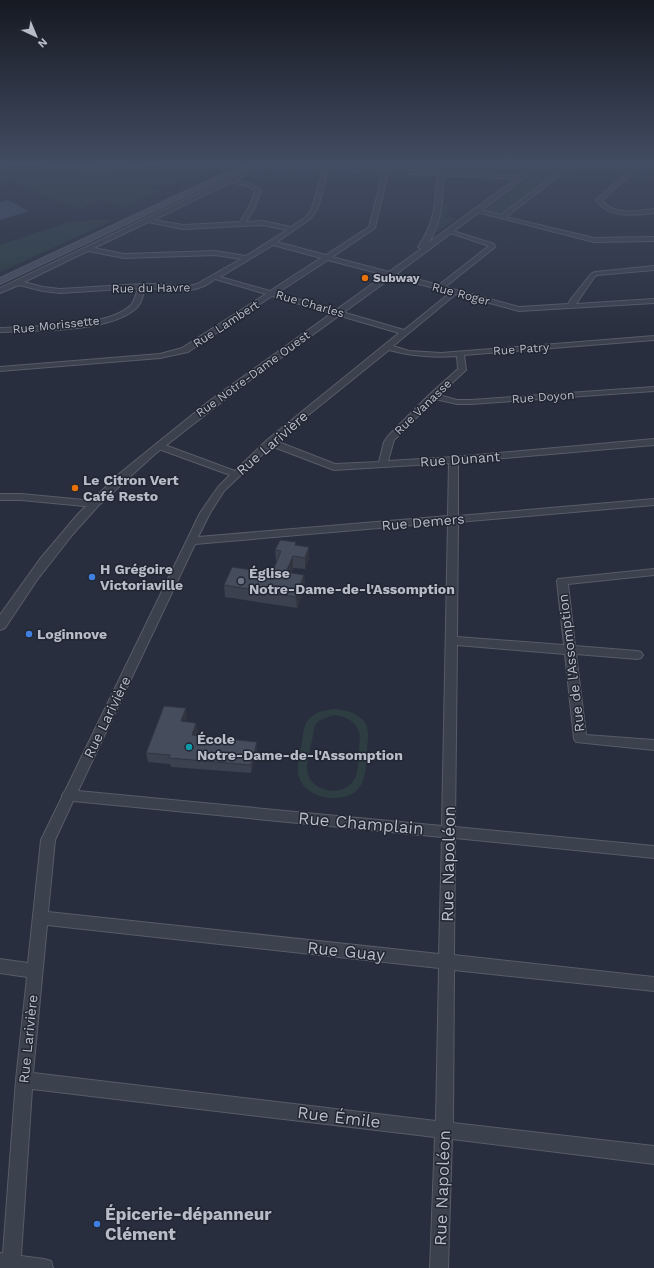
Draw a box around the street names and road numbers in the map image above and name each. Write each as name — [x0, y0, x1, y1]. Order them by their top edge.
street label: Rue du Havre — [112, 280, 190, 296]
street label: Rue Roger — [430, 280, 492, 308]
street label: Rue Charles — [274, 288, 346, 320]
street label: Rue Lambert — [190, 298, 262, 350]
street label: Rue Morissette — [12, 313, 100, 337]
street label: Rue Notre-Dame Ouest — [193, 328, 313, 420]
street label: Rue Patry — [492, 340, 550, 358]
street label: Rue Vanasse — [392, 376, 454, 438]
street label: Rue Doyon — [511, 388, 575, 406]
street label: Rue Larivière — [233, 408, 311, 478]
street label: Rue Dunant — [419, 448, 501, 470]
street label: Rue Demers — [381, 510, 465, 534]
street label: Rue de l'Assomption — [555, 593, 587, 733]
street label: Rue Larivière — [80, 673, 134, 761]
street label: Rue Napoléon — [437, 806, 459, 922]
street label: Rue Champlain — [297, 808, 425, 838]
street label: Rue Guay — [306, 937, 386, 965]
street label: Rue Larivière — [15, 994, 41, 1084]
street label: Rue Émile — [296, 1102, 382, 1132]
street label: Rue Napoléon — [430, 1130, 454, 1246]

